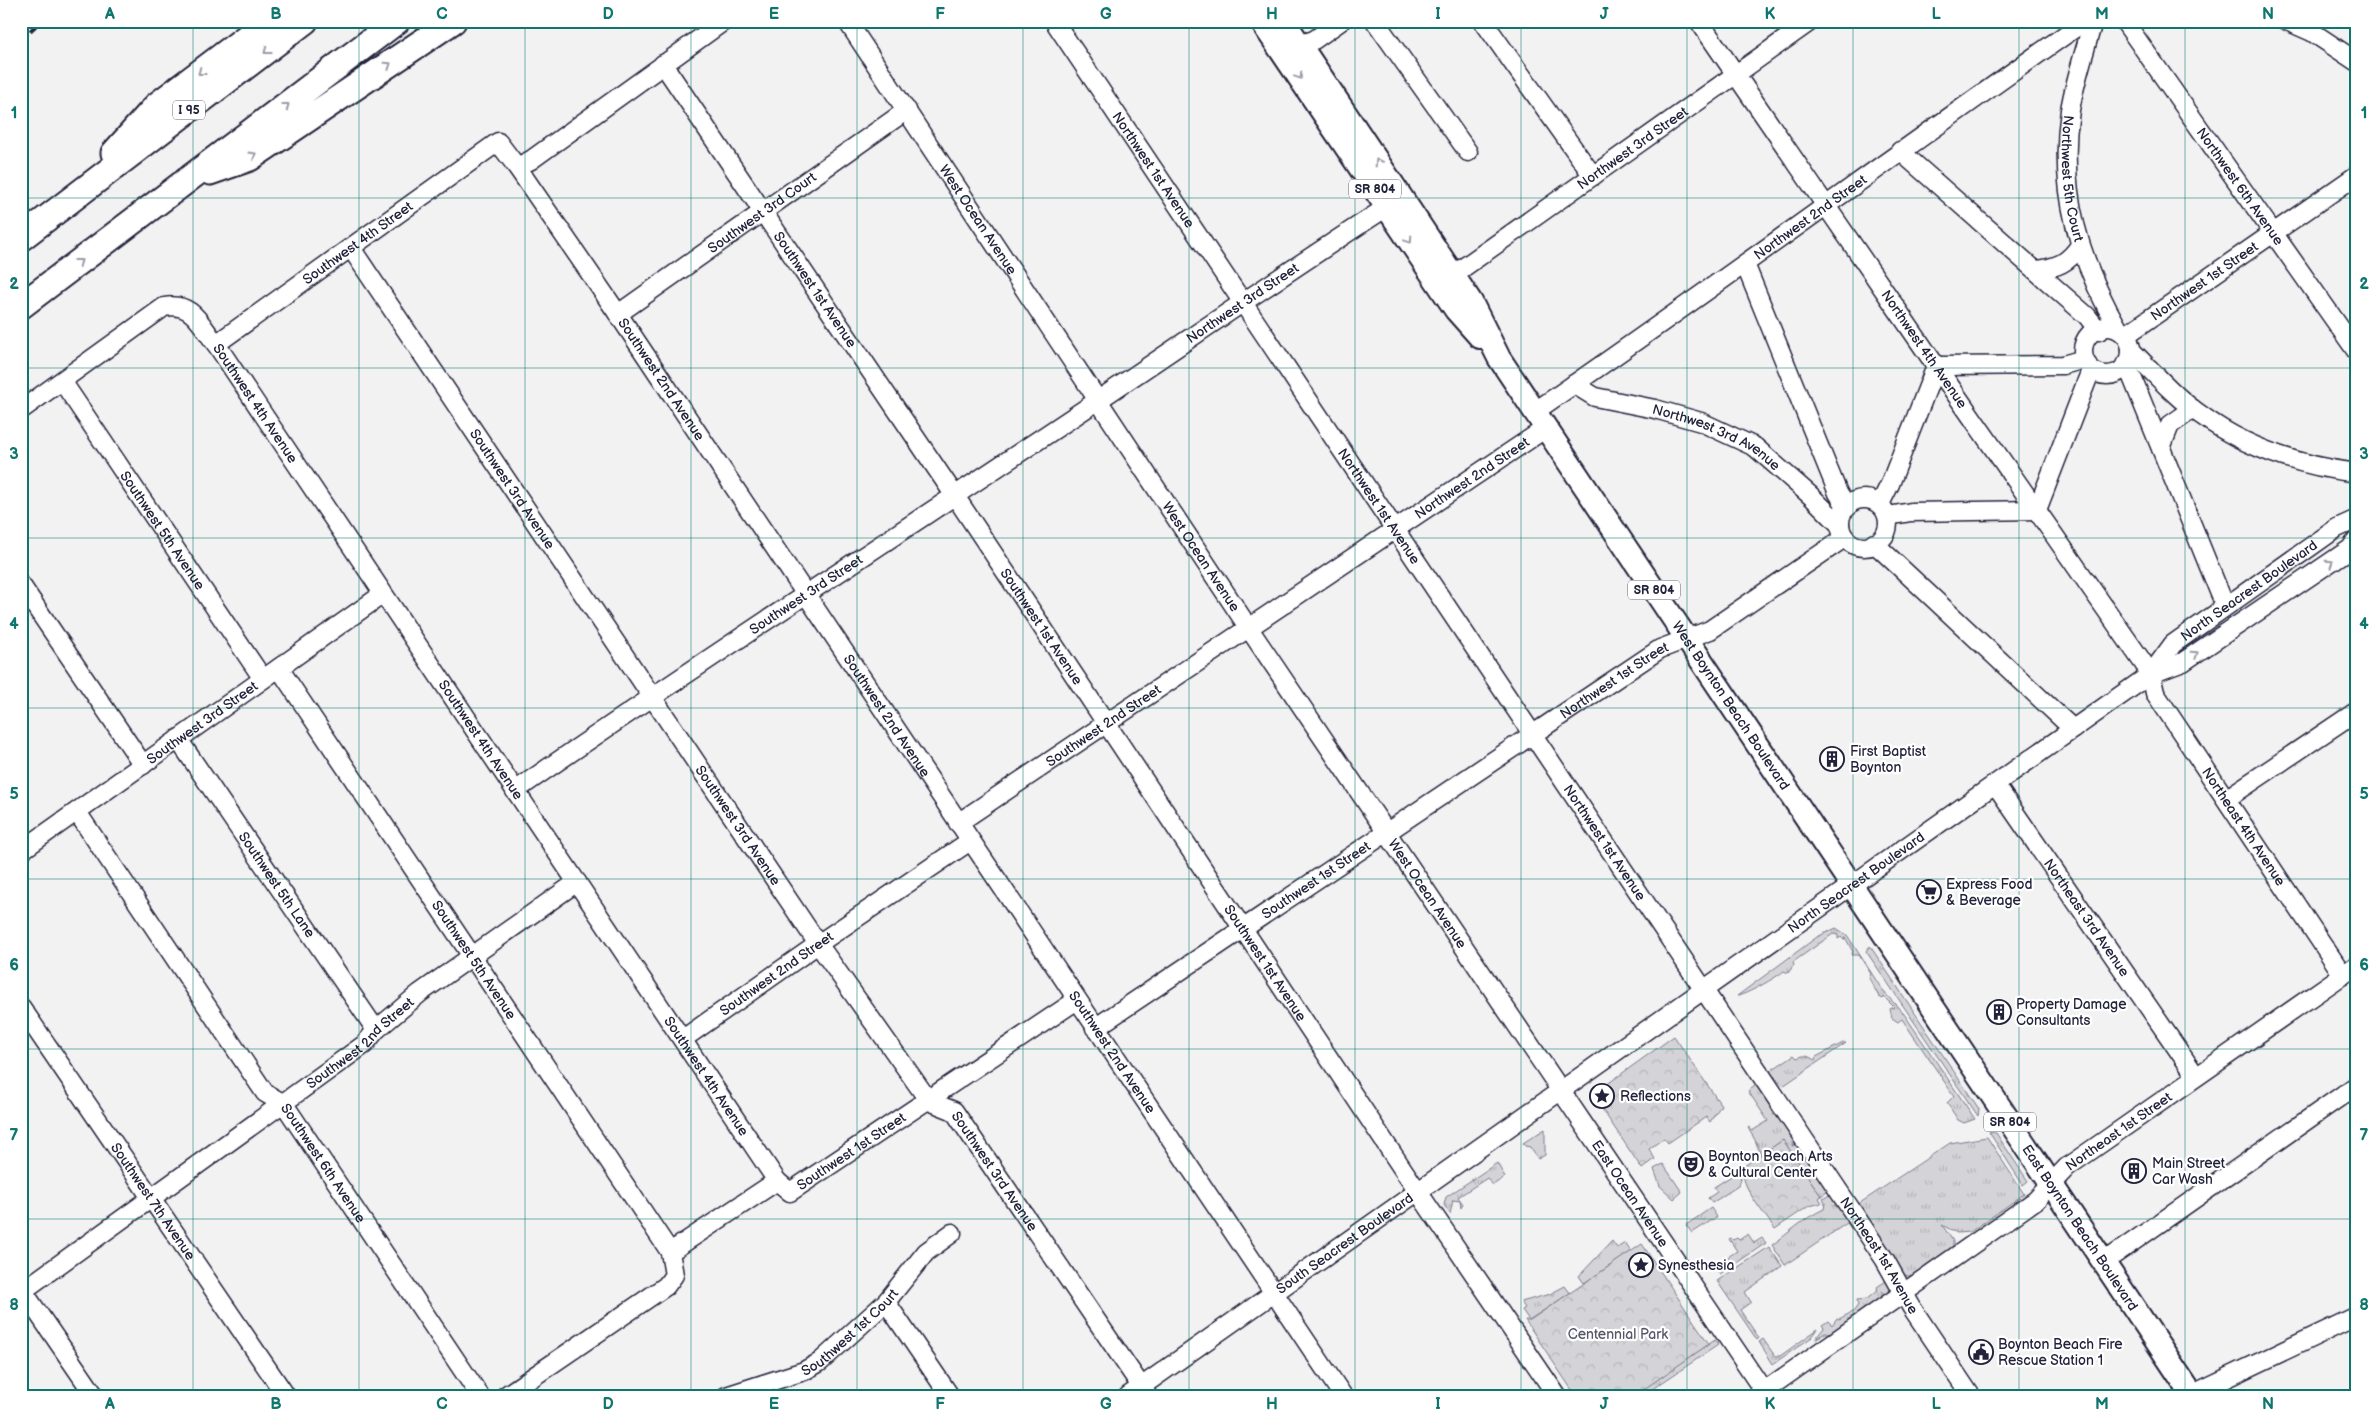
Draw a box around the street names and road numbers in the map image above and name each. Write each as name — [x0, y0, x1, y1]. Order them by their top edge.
road number: I 95 — [173, 100, 205, 120]
street label: Northwest 3rd Street — [1574, 103, 1692, 193]
street label: Northwest 1st Avenue — [1108, 109, 1198, 231]
street label: Northwest 5th Court — [2058, 114, 2087, 244]
street label: Northwest 6th Avenue — [2193, 124, 2287, 248]
street label: West Ocean Avenue — [935, 162, 1020, 278]
street label: Southwest 3rd Court — [704, 168, 820, 257]
street label: Northwest 2nd Street — [1751, 171, 1871, 263]
road number: SR 804 — [1349, 180, 1401, 198]
street label: Southwest 4th Street — [299, 198, 417, 288]
street label: Southwest 1st Avenue — [770, 228, 860, 351]
street label: Northwest 1st Street — [2147, 238, 2262, 324]
street label: Northwest 3rd Street — [1183, 259, 1303, 347]
street label: Northwest 4th Avenue — [1877, 287, 1971, 412]
street label: Southwest 2nd Avenue — [614, 315, 708, 444]
street label: Southwest 4th Avenue — [209, 340, 301, 466]
street label: Northwest 3rd Avenue — [1650, 401, 1784, 474]
street label: Southwest 3rd Avenue — [466, 426, 558, 552]
street label: Northwest 2nd Street — [1412, 433, 1533, 523]
street label: Northwest 1st Avenue — [1334, 445, 1424, 567]
street label: Southwest 5th Avenue — [116, 468, 208, 593]
street label: West Ocean Avenue — [1158, 499, 1243, 615]
street label: North Seacrest Boulevard — [2177, 537, 2321, 645]
street label: Southwest 3rd Street — [746, 551, 866, 638]
street label: Southwest 1st Avenue — [997, 565, 1086, 688]
road number: SR 804 — [1628, 580, 1680, 600]
street label: West Boynton Beach Boulevard — [1668, 618, 1793, 793]
street label: Northwest 1st Street — [1557, 638, 1671, 723]
street label: Southwest 2nd Avenue — [840, 651, 934, 780]
street label: Southwest 3rd Street — [144, 677, 262, 768]
street label: Southwest 4th Avenue — [435, 677, 527, 803]
street label: Southwest 2nd Street — [1043, 681, 1165, 771]
street label: Southwest 3rd Avenue — [691, 762, 784, 889]
street label: Northeast 4th Avenue — [2198, 764, 2289, 889]
street label: Northwest 1st Avenue — [1560, 782, 1649, 904]
street label: Southwest 5th Lane — [235, 829, 319, 941]
street label: North Seacrest Boulevard — [1785, 829, 1928, 937]
street label: West Ocean Avenue — [1384, 836, 1470, 952]
street label: Southwest 1st Street — [1259, 837, 1374, 923]
street label: Northeast 3rd Avenue — [2040, 856, 2133, 980]
street label: Southwest 5th Avenue — [428, 897, 520, 1023]
street label: Southwest 1st Avenue — [1220, 902, 1310, 1024]
street label: Southwest 2nd Street — [716, 928, 837, 1020]
street label: Southwest 2nd Avenue — [1065, 988, 1159, 1117]
street label: Southwest 2nd Street — [303, 993, 418, 1093]
street label: Southwest 4th Avenue — [660, 1013, 752, 1139]
street label: Northeast 1st Street — [2062, 1088, 2176, 1174]
street label: Southwest 6th Avenue — [277, 1100, 369, 1226]
street label: Southwest 3rd Avenue — [948, 1108, 1041, 1234]
street label: Southwest 1st Street — [794, 1109, 910, 1194]
road number: SR 804 — [1984, 1112, 2036, 1132]
street label: East Ocean Avenue — [1588, 1137, 1672, 1250]
street label: Southwest 7th Avenue — [107, 1140, 199, 1263]
street label: East Boynton Beach Boulevard — [2018, 1142, 2141, 1314]
street label: South Seacrest Boulevard — [1273, 1189, 1417, 1298]
street label: Northeast 1st Avenue — [1836, 1194, 1922, 1317]
street label: Southwest 1st Court — [798, 1285, 903, 1380]

